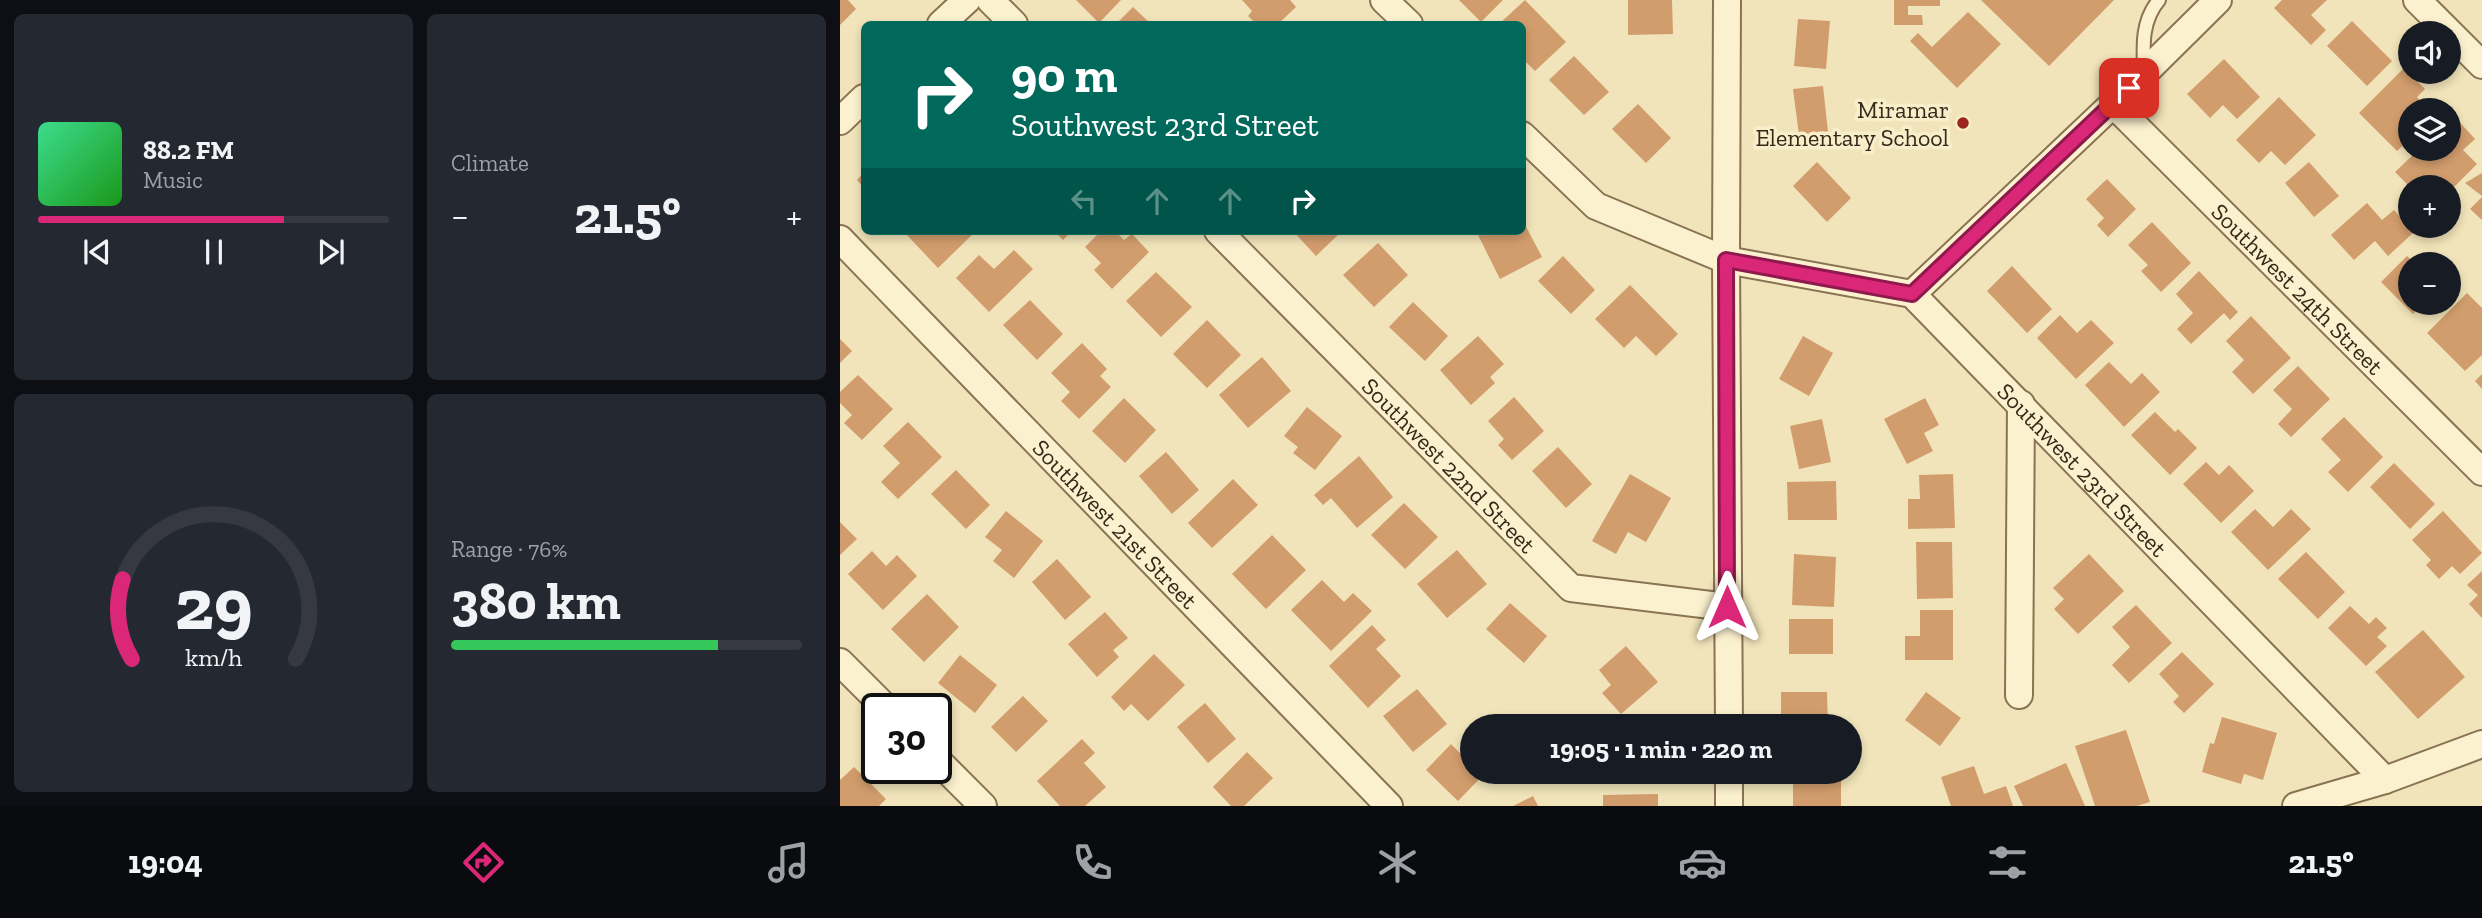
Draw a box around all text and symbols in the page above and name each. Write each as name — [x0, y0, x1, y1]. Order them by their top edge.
map controls — [2398, 21, 2461, 315]
button: sound — [2398, 21, 2461, 84]
text: 90 m — [1011, 46, 1118, 105]
icon: right — [896, 49, 987, 140]
pin — [2099, 58, 2159, 118]
icon: arrive — [2110, 69, 2148, 107]
place label: Miramar Elementary School — [1755, 95, 1949, 152]
button: layers — [2398, 98, 2461, 161]
text: Southwest 23rd Street — [1011, 106, 1319, 144]
marker: Miramar Elementary School — [1955, 115, 1971, 131]
text: 88.2 FM — [143, 134, 234, 166]
text: Climate — [451, 149, 529, 177]
text: Music — [143, 166, 203, 194]
button: + — [2398, 175, 2461, 238]
icon: left — [1065, 182, 1103, 220]
icon: ahead — [1138, 182, 1176, 220]
icon: ahead — [1211, 182, 1249, 220]
icon: right — [1284, 182, 1322, 220]
text: 21.5° — [574, 184, 681, 246]
text: − — [451, 193, 469, 239]
text: + — [786, 193, 802, 239]
street label: Southwest 24th Street — [2206, 197, 2390, 380]
icon: previous — [78, 233, 116, 271]
icon: pause — [195, 233, 233, 271]
icon: next — [312, 233, 350, 271]
button: − — [2398, 252, 2461, 315]
street label: Southwest 22nd Street — [1356, 371, 1542, 559]
street label: Southwest 23rd Street — [1992, 376, 2174, 562]
street label: Southwest 21st Street — [1027, 433, 1204, 614]
text: Range · 76% — [451, 535, 567, 563]
text: 29 — [174, 560, 253, 648]
text: 380 km — [451, 570, 621, 632]
position arrow — [1690, 570, 1764, 644]
text: km/h — [185, 642, 242, 672]
speed limit sign: 30 — [861, 693, 952, 784]
text: 19:05 · 1 min · 220 m — [1550, 733, 1772, 765]
icon: directions — [459, 838, 508, 887]
icon: music — [764, 838, 813, 887]
icon: phone — [1068, 838, 1117, 887]
icon: climate — [1373, 838, 1422, 887]
icon: car — [1678, 838, 1727, 887]
icon: filters — [1983, 838, 2032, 887]
text: 19:04 — [128, 843, 203, 881]
text: 21.5° — [2288, 843, 2354, 881]

